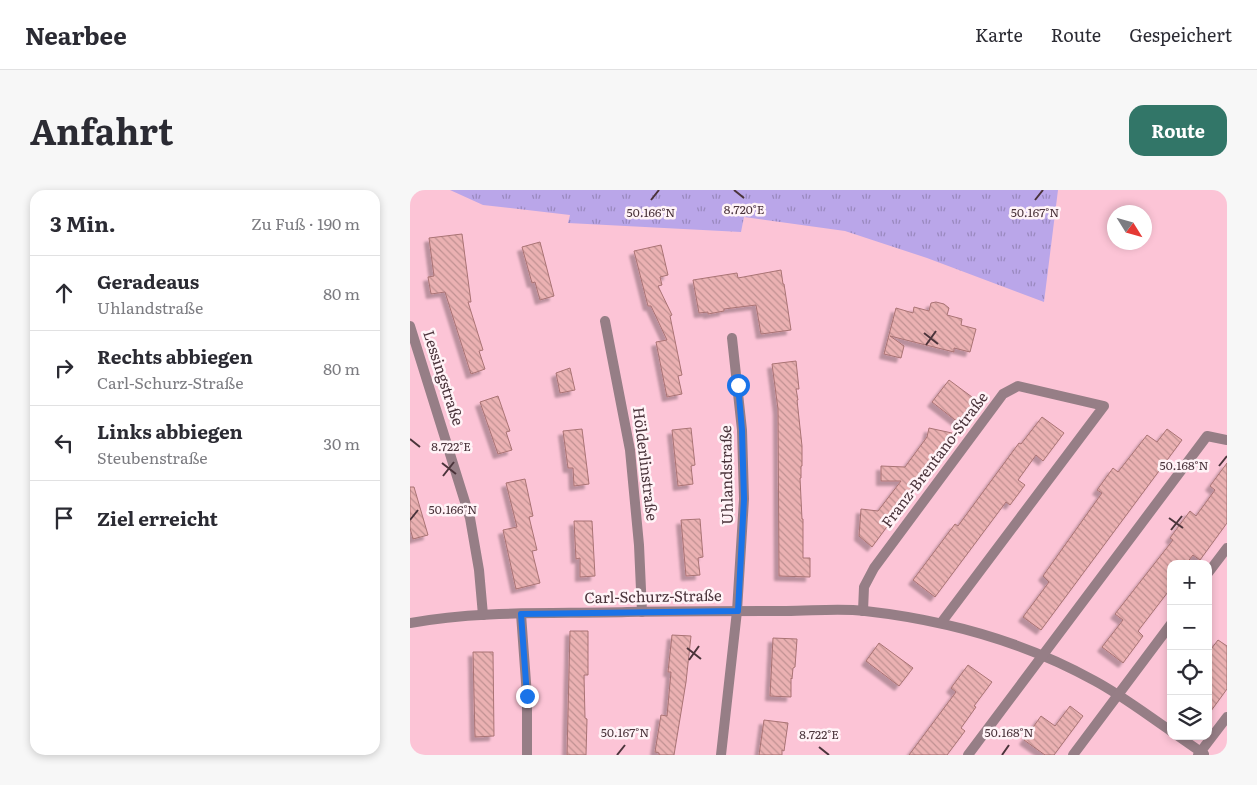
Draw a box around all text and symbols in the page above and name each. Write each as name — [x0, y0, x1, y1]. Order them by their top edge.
text: Nearbee — [25, 17, 127, 52]
text: Karte — [975, 21, 1023, 48]
text: Route — [1051, 21, 1101, 48]
text: Gespeichert — [1129, 21, 1232, 48]
text: Anfahrt — [30, 104, 173, 156]
button: Route — [1129, 105, 1227, 156]
text: 8.720°E — [724, 200, 765, 218]
text: 50.166°N — [627, 203, 675, 221]
text: 50.167°N — [1011, 203, 1059, 221]
north arrow — [1107, 205, 1152, 250]
text: 3 Min. — [50, 207, 116, 238]
text: Zu Fuß · 190 m — [251, 211, 360, 235]
text: Geradeaus — [97, 267, 199, 295]
icon: ahead — [50, 279, 78, 307]
text: 80 m — [323, 281, 360, 305]
text: Uhlandstraße — [97, 295, 203, 319]
street label: Lessingstraße — [418, 327, 471, 428]
text: Rechts abbiegen — [97, 342, 253, 370]
icon: right — [50, 354, 78, 382]
text: 80 m — [323, 356, 360, 380]
text: Carl-Schurz-Straße — [97, 370, 243, 394]
route start — [727, 374, 750, 397]
street label: Franz-Brentano-Straße — [875, 386, 993, 532]
street label: Hölderlinstraße — [628, 406, 665, 522]
text: Links abbiegen — [97, 417, 243, 445]
street label: Uhlandstraße — [713, 425, 738, 525]
icon: left — [50, 429, 78, 457]
text: 30 m — [323, 431, 360, 455]
text: 8.722°E — [431, 437, 471, 455]
text: Steubenstraße — [97, 445, 208, 469]
text: 50.168°N — [1160, 456, 1208, 474]
text: 50.166°N — [429, 500, 477, 518]
icon: arrive — [50, 504, 78, 532]
text: Ziel erreicht — [97, 504, 218, 532]
map controls — [1167, 560, 1212, 740]
button: + — [1167, 560, 1212, 605]
street label: Carl-Schurz-Straße — [584, 583, 722, 608]
button: − — [1167, 605, 1212, 650]
button: locate — [1167, 650, 1212, 695]
route end — [516, 685, 539, 708]
button: layers — [1167, 695, 1212, 740]
text: 50.167°N — [601, 723, 649, 741]
text: 50.168°N — [985, 723, 1033, 741]
text: 8.722°E — [799, 725, 839, 743]

